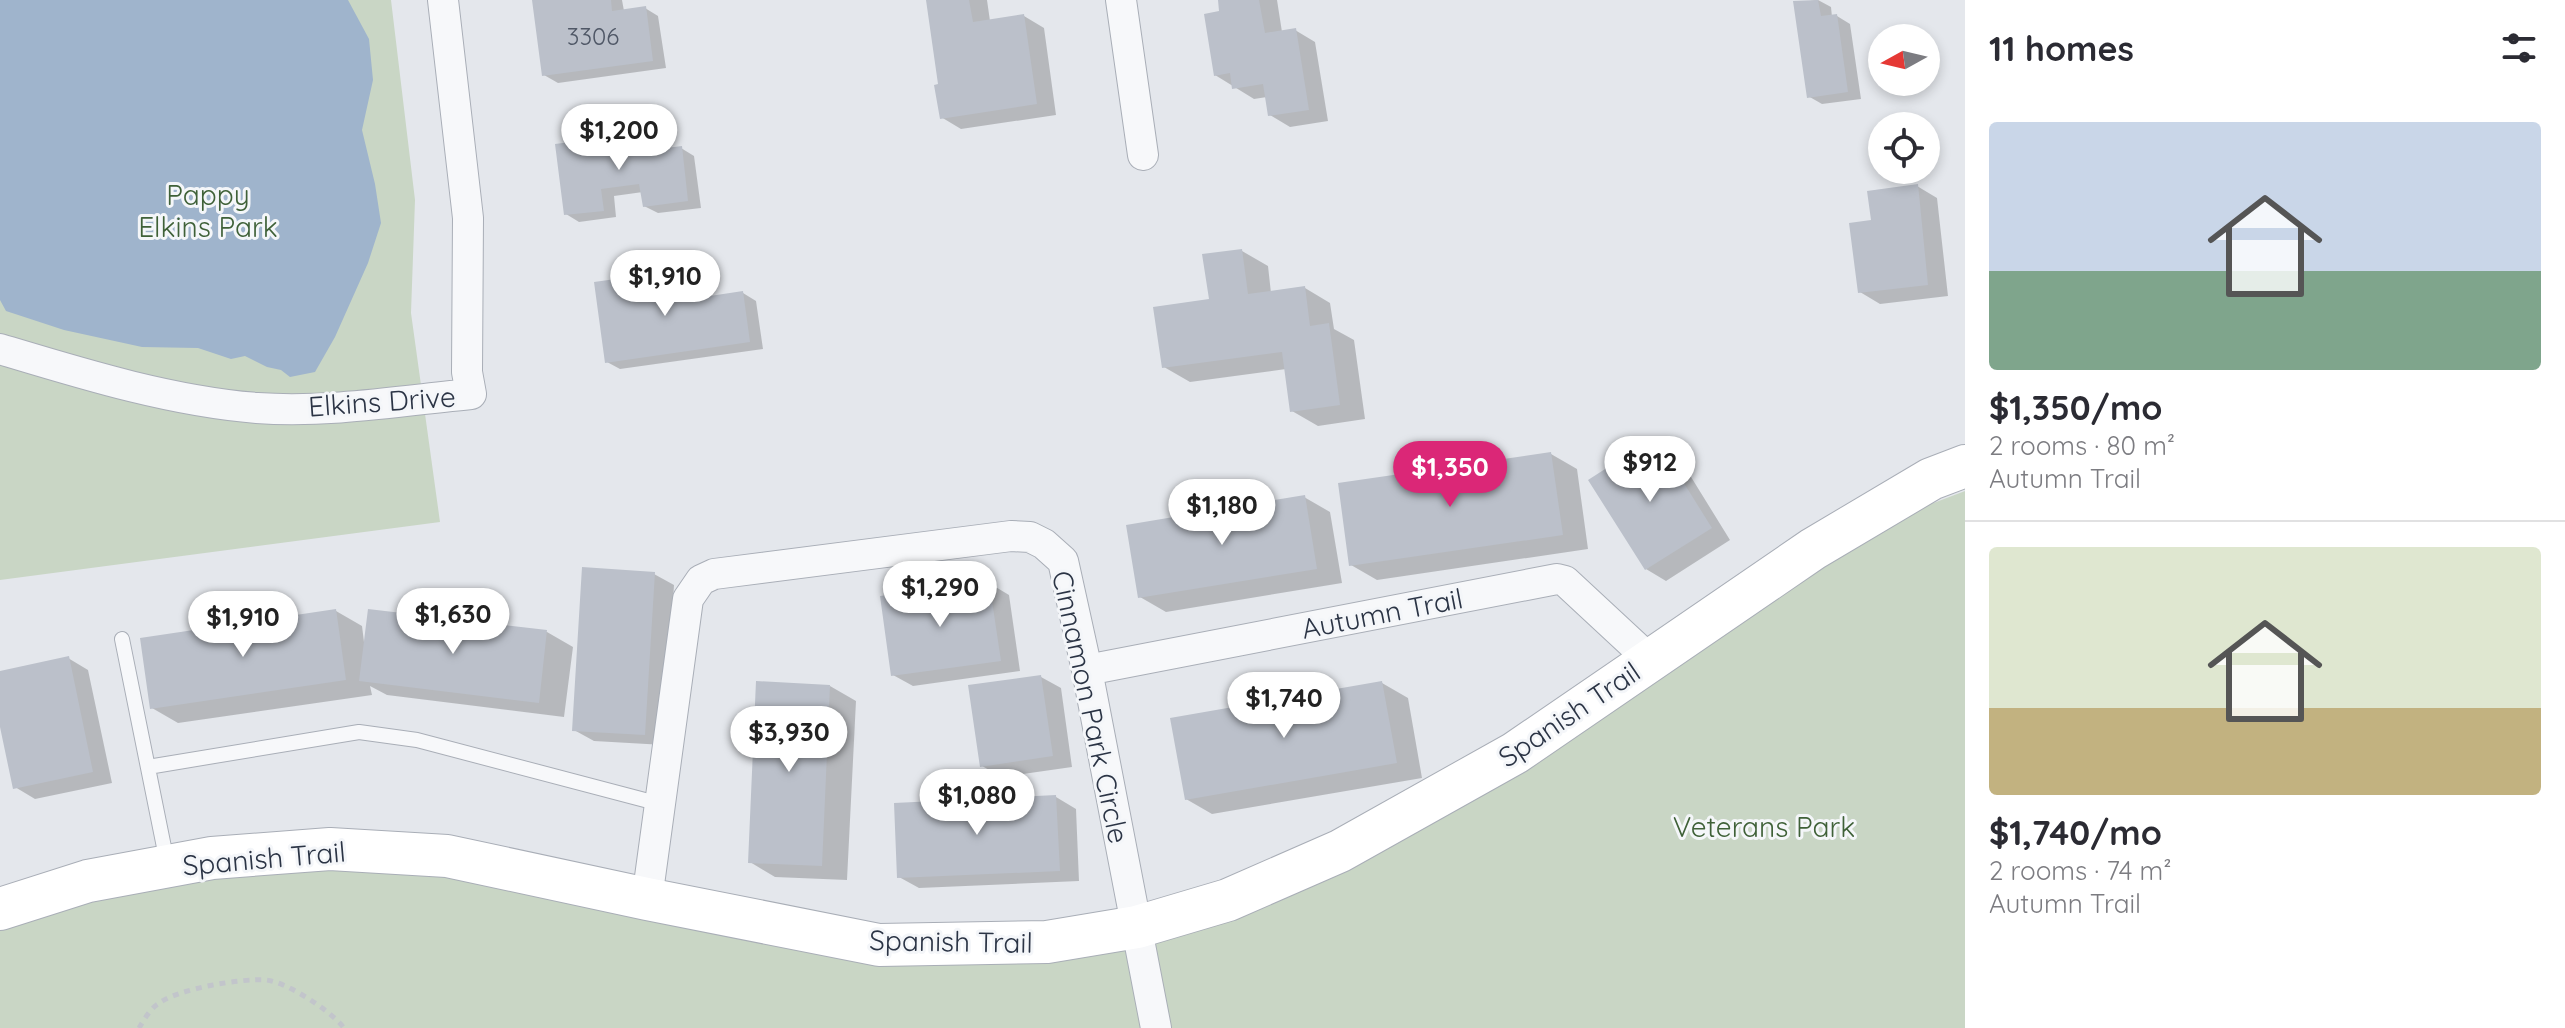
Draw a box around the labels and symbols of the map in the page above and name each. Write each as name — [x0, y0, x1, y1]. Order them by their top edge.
house number: 3306 — [567, 21, 619, 51]
north arrow — [1868, 24, 1940, 96]
pin: $1,200 — [554, 104, 684, 172]
park label: Pappy Elkins Park — [138, 177, 278, 244]
pin: $1,910 — [600, 250, 730, 318]
street label: Elkins Drive — [307, 378, 457, 424]
pin: $912 — [1603, 436, 1697, 504]
pin: $1,350 — [1385, 441, 1515, 509]
pin: $1,180 — [1157, 479, 1287, 547]
pin: $1,290 — [875, 561, 1005, 629]
street label: Cinnamon Park Circle — [1045, 568, 1137, 846]
street label: Autumn Trail — [1298, 580, 1466, 646]
pin: $1,630 — [388, 588, 518, 656]
pin: $1,910 — [178, 591, 308, 659]
street label: Spanish Trail — [1491, 654, 1647, 774]
pin: $1,740 — [1219, 672, 1349, 740]
pin: $3,930 — [724, 706, 854, 774]
pin: $1,080 — [912, 769, 1042, 837]
park label: Veterans Park — [1673, 809, 1855, 844]
street label: Spanish Trail — [181, 833, 347, 883]
street label: Spanish Trail — [869, 922, 1033, 960]

